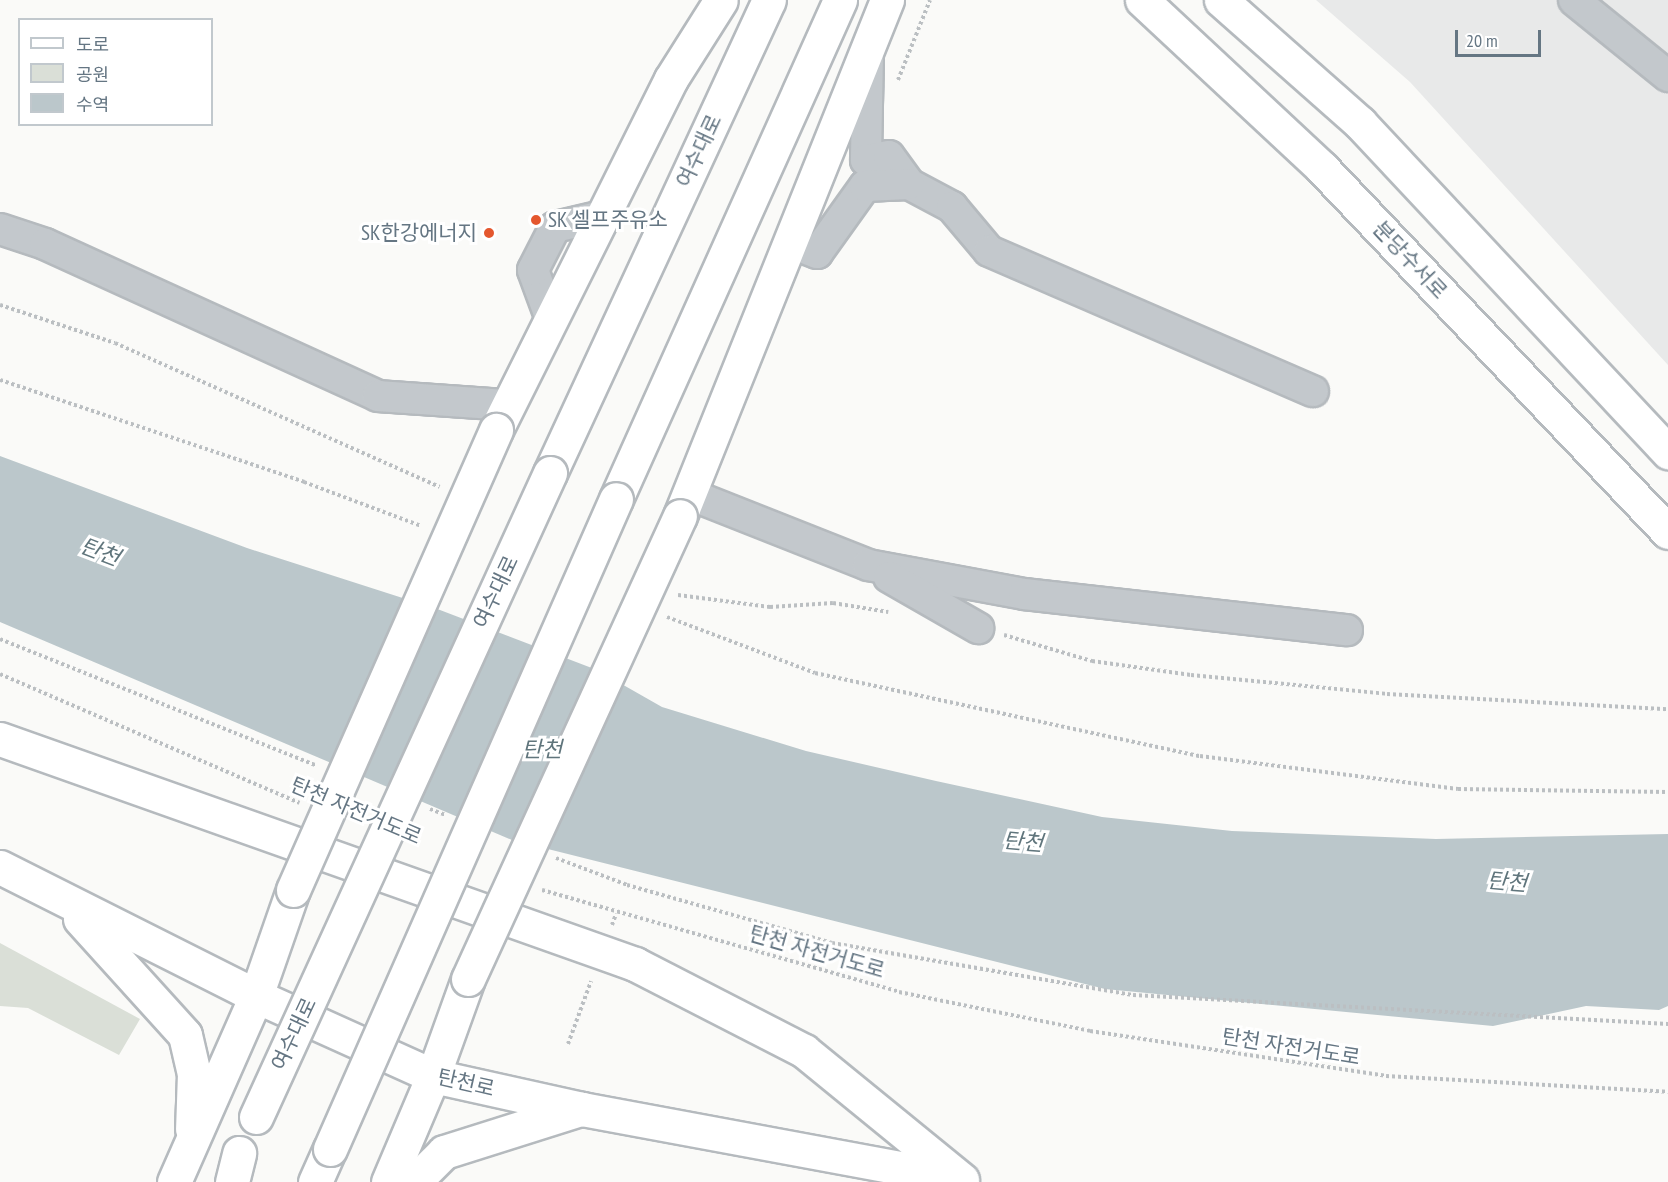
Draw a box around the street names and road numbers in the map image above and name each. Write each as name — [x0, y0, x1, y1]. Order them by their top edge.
street label: 여수대로 — [671, 111, 727, 191]
street label: 분당수서로 — [1368, 216, 1452, 304]
street label: 여수대로 — [468, 552, 524, 632]
street label: 탄천 자전거도로 — [287, 772, 425, 850]
street label: 탄천 자전거도로 — [746, 921, 888, 983]
street label: 여수대로 — [266, 994, 322, 1074]
street label: 탄천 자전거도로 — [1220, 1024, 1362, 1070]
street label: 탄천로 — [435, 1064, 497, 1102]

